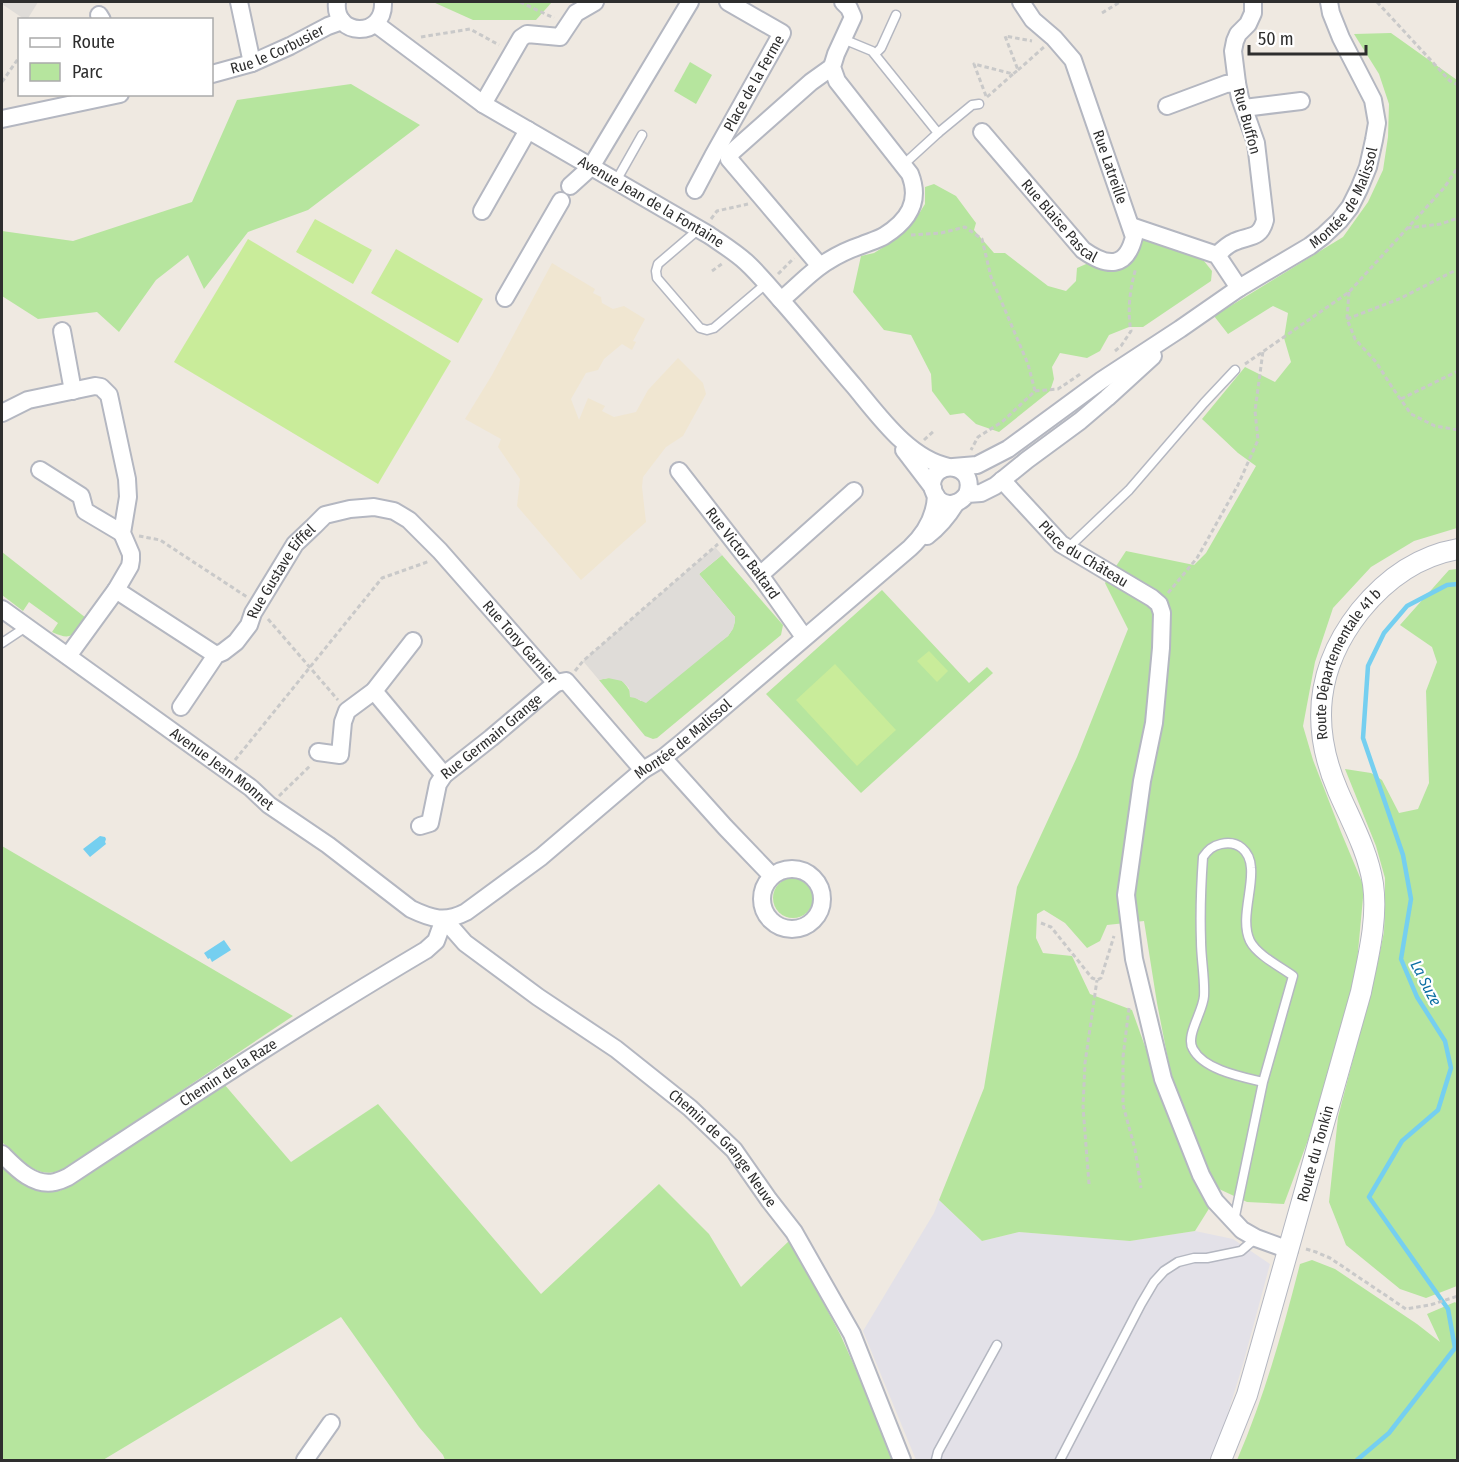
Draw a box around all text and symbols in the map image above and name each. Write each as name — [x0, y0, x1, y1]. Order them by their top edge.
legend — [18, 18, 213, 96]
scale bar — [1249, 18, 1366, 56]
street label: Rue le Corbusier — [228, 20, 328, 78]
text: 50 m — [1258, 28, 1294, 50]
text: Route — [72, 31, 115, 53]
street label: Place de la Ferme — [720, 32, 788, 134]
text: Parc — [72, 61, 103, 83]
street label: Rue Buffon — [1230, 86, 1264, 156]
street label: Rue Latreille — [1089, 128, 1131, 206]
street label: Montée de Malissol — [1306, 145, 1381, 252]
street label: Avenue Jean de la Fontaine — [575, 152, 727, 252]
street label: Rue Blaise Pascal — [1017, 176, 1101, 266]
street label: Rue Victor Baltard — [702, 504, 783, 603]
street label: Place du Château — [1035, 517, 1132, 591]
street label: Rue Gustave Eiffel — [243, 520, 319, 621]
street label: Route Départementale 41 b — [1312, 584, 1385, 741]
street label: Rue Tony Garnier — [479, 597, 562, 688]
street label: Rue Germain Grange — [437, 690, 545, 783]
street label: Montée de Malissol — [631, 695, 735, 783]
street label: Avenue Jean Monnet — [167, 724, 277, 814]
water label: La Suze — [1407, 957, 1446, 1009]
street label: Chemin de la Raze — [176, 1035, 280, 1110]
street label: Chemin de Grange Neuve — [665, 1086, 780, 1211]
street label: Route du Tonkin — [1293, 1103, 1338, 1204]

